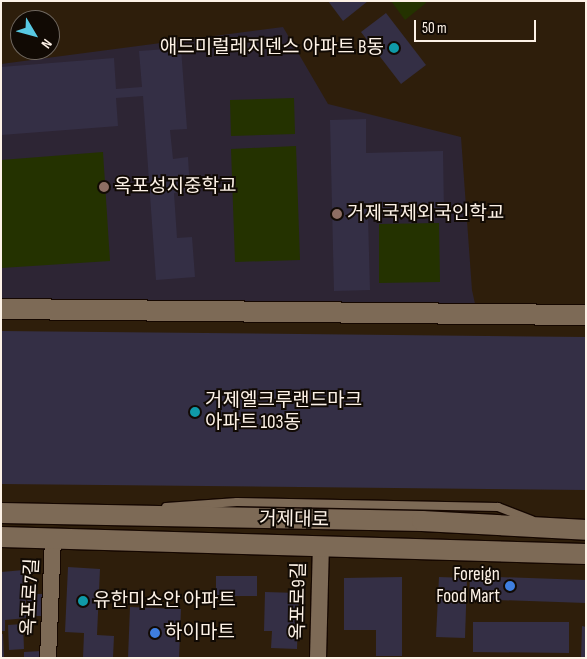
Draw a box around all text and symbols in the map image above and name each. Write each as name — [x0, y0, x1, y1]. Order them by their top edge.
north arrow — [10, 10, 60, 60]
scale bar — [417, 10, 540, 42]
text: 50 m — [422, 19, 447, 38]
text: N — [38, 36, 56, 52]
place label: 애드미럴레지덴스 아파트 B동 — [160, 37, 384, 59]
marker: 애드미럴레지덴스 아파트 B동 — [388, 42, 400, 54]
place label: 옥포성지중학교 — [114, 176, 236, 198]
marker: 옥포성지중학교 — [98, 181, 110, 193]
place label: 거제국제외국인학교 — [347, 203, 504, 225]
marker: 거제국제외국인학교 — [331, 208, 343, 220]
place label: 거제엘크루랜드마크 아파트 103동 — [205, 390, 362, 434]
marker: 거제엘크루랜드마크 아파트 103동 — [189, 406, 201, 418]
street label: 거제대로 — [259, 508, 329, 532]
street label: 옥포로7길 — [18, 558, 44, 636]
street label: 옥포로9길 — [287, 562, 311, 640]
place label: Foreign Food Mart — [436, 564, 500, 608]
marker: Foreign Food Mart — [504, 580, 516, 592]
place label: 유한미소안 아파트 — [93, 590, 236, 612]
marker: 유한미소안 아파트 — [77, 595, 89, 607]
place label: 하이마트 — [165, 622, 235, 644]
marker: 하이마트 — [149, 627, 161, 639]

